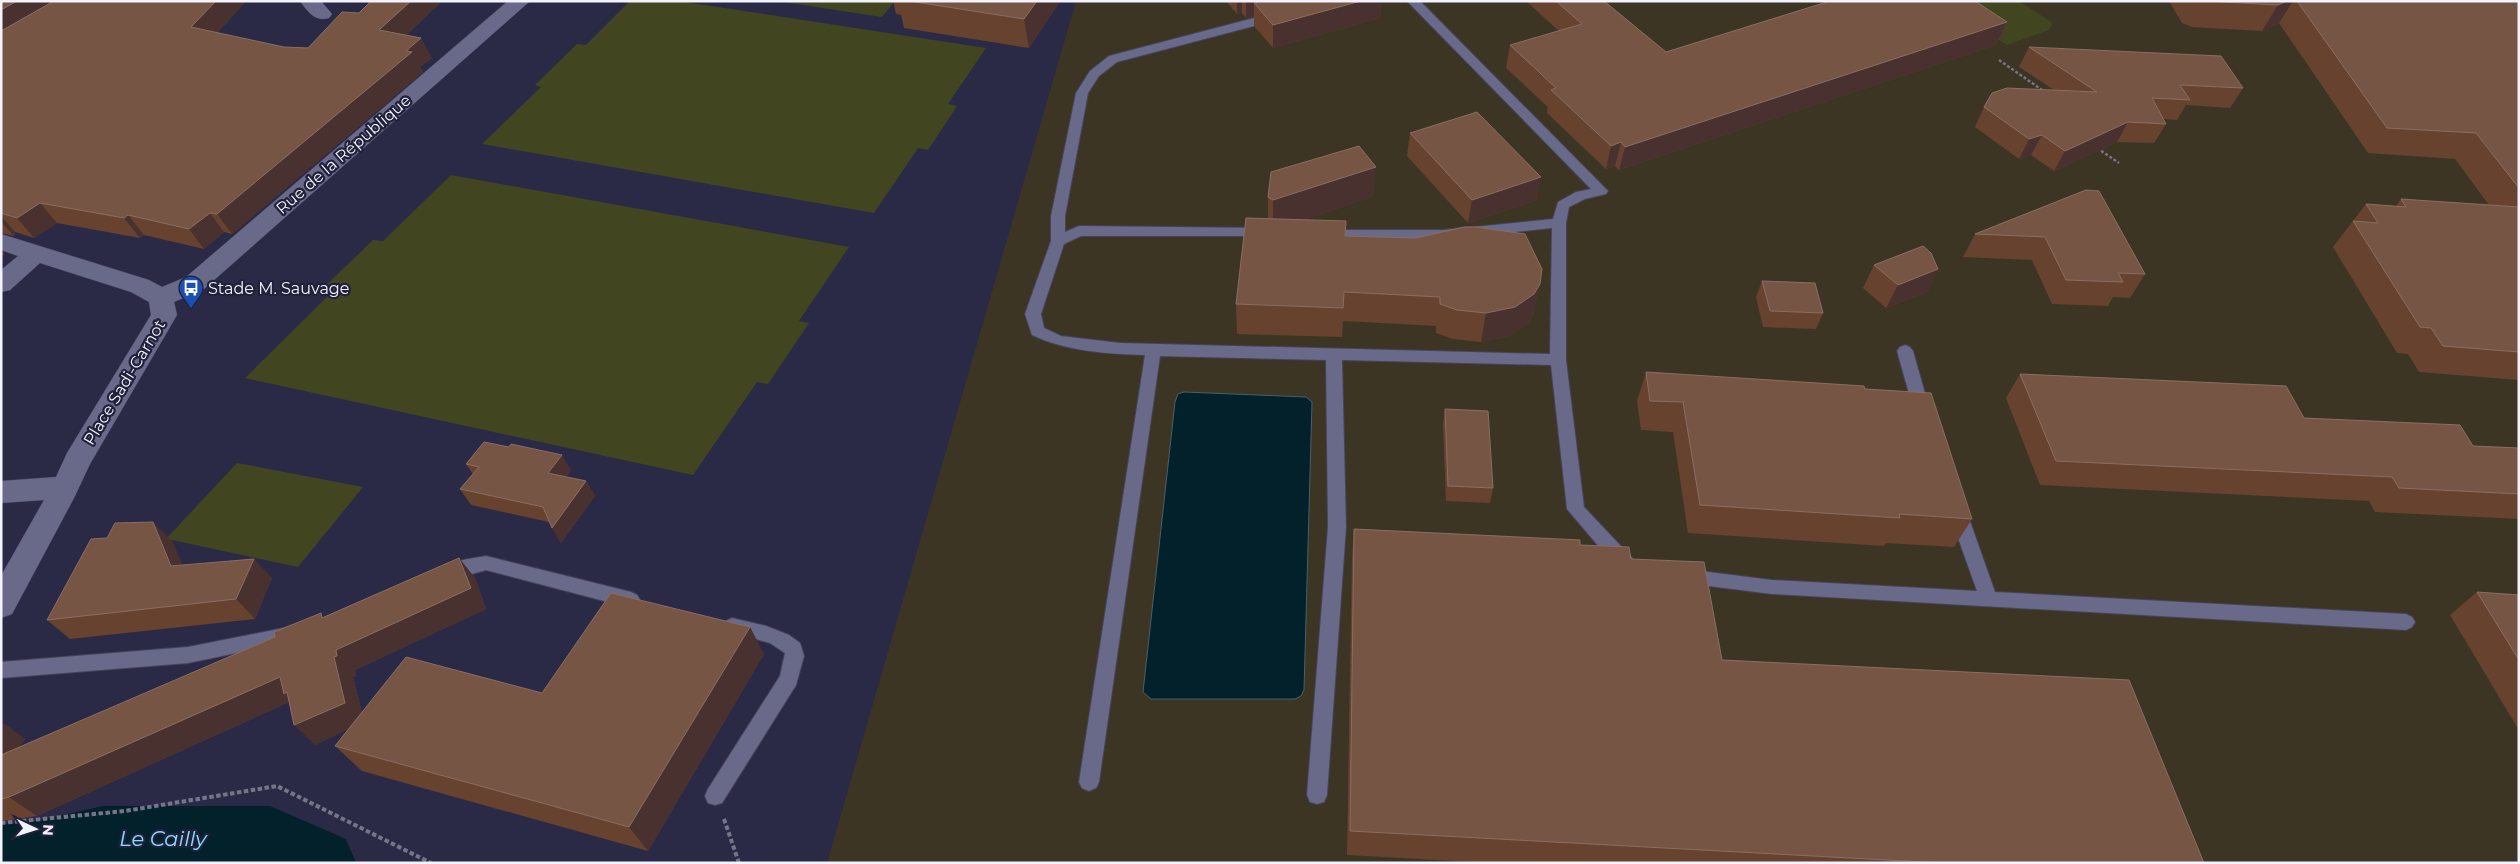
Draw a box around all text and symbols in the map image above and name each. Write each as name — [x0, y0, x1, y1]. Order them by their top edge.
street label: Rue de la République — [272, 91, 415, 218]
bus stop icon: Stade M. Sauvage — [178, 275, 204, 309]
place label: Stade M. Sauvage — [208, 279, 349, 298]
street label: Place Sadi-Carnot — [79, 316, 170, 448]
north arrow — [10, 804, 60, 854]
text: N — [39, 824, 57, 836]
water label: Le Cailly — [119, 826, 208, 851]

